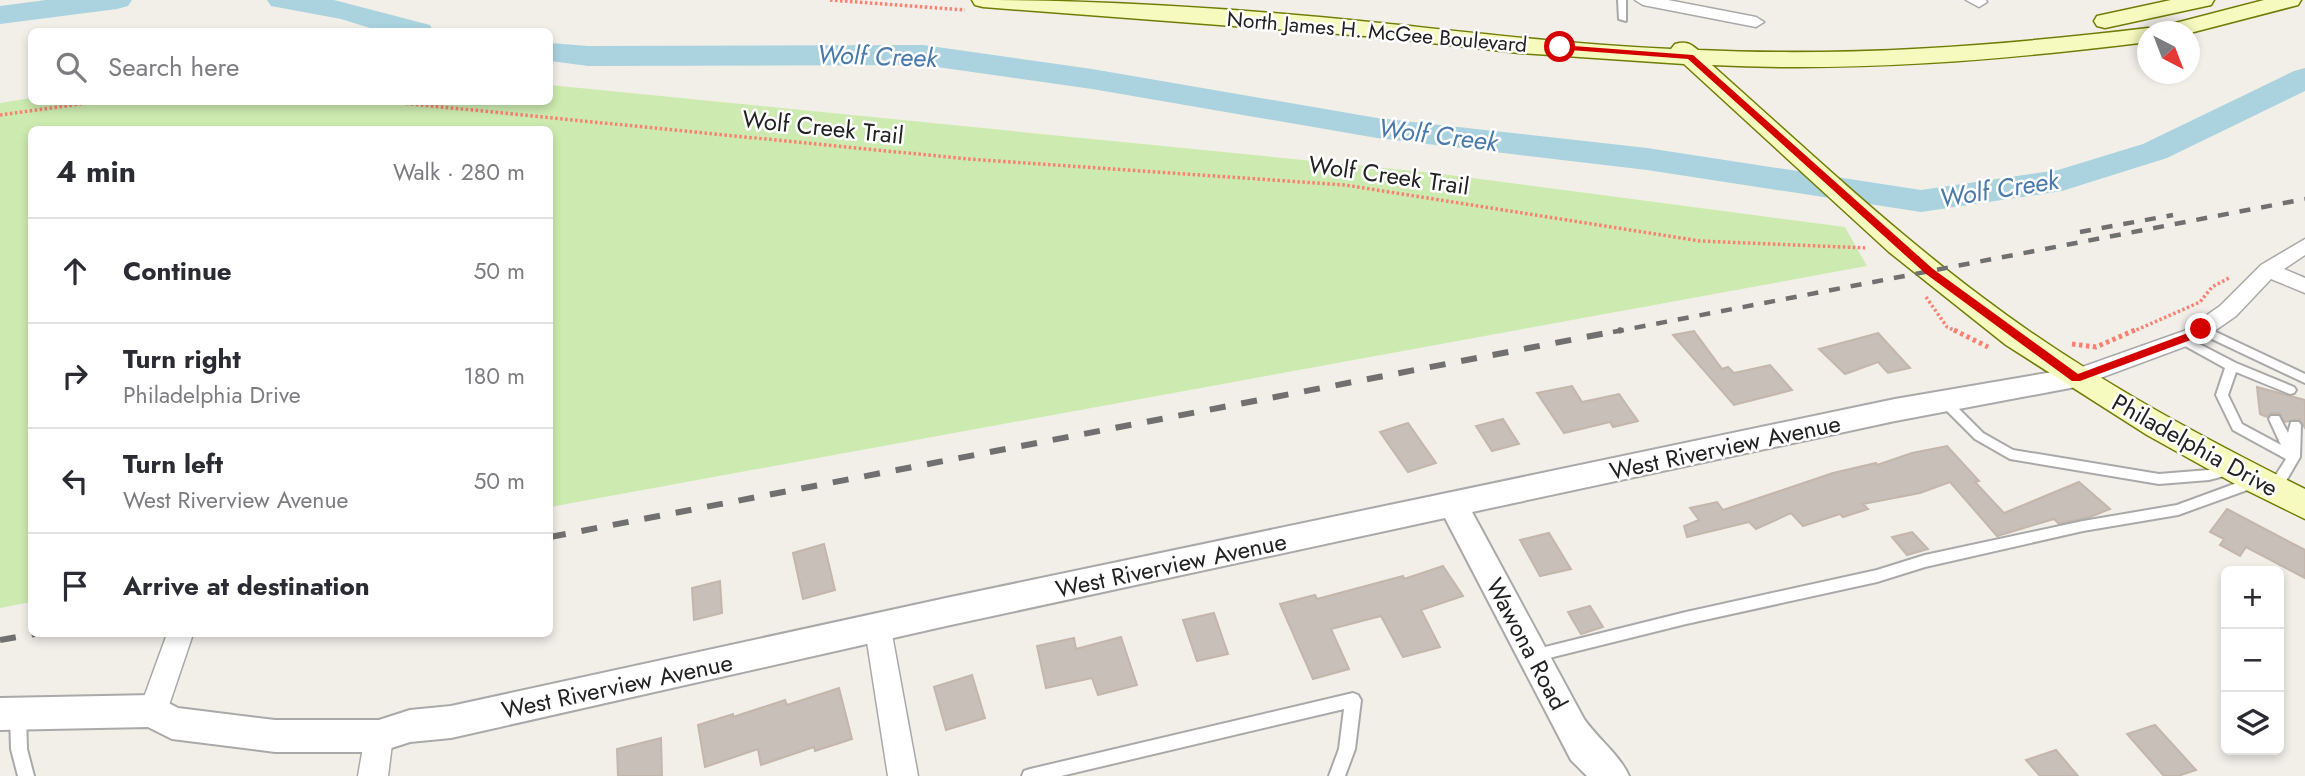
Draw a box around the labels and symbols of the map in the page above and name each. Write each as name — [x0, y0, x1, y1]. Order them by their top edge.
street label: North James H. McGee Boulevard — [1226, 4, 1528, 60]
north arrow — [2137, 21, 2200, 84]
route start — [1544, 31, 1575, 62]
water label: Wolf Creek — [816, 35, 940, 77]
street label: Wolf Creek Trail — [741, 101, 905, 153]
water label: Wolf Creek — [1376, 109, 1502, 161]
street label: Wolf Creek Trail — [1306, 146, 1472, 204]
water label: Wolf Creek — [1937, 161, 2063, 217]
route end — [2185, 313, 2216, 344]
street label: Philadelphia Drive — [2106, 385, 2284, 505]
street label: West Riverview Avenue — [1606, 405, 1844, 489]
street label: West Riverview Avenue — [1052, 523, 1290, 607]
street label: Wawona Road — [1478, 572, 1576, 716]
street label: West Riverview Avenue — [498, 644, 736, 728]

